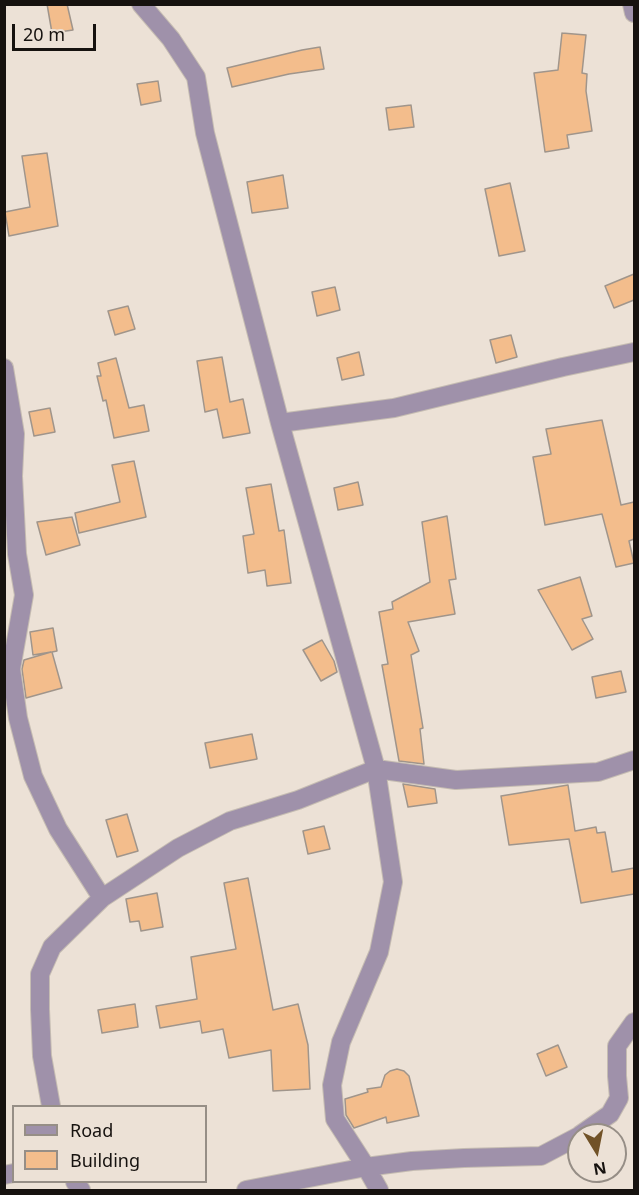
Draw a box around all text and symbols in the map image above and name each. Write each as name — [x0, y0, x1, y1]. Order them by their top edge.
scale bar — [15, 12, 99, 50]
text: 20 m — [23, 22, 65, 46]
legend — [12, 1105, 207, 1183]
text: Road — [70, 1118, 113, 1142]
north arrow — [567, 1123, 627, 1183]
text: Building — [70, 1148, 140, 1172]
text: N — [591, 1157, 608, 1181]

